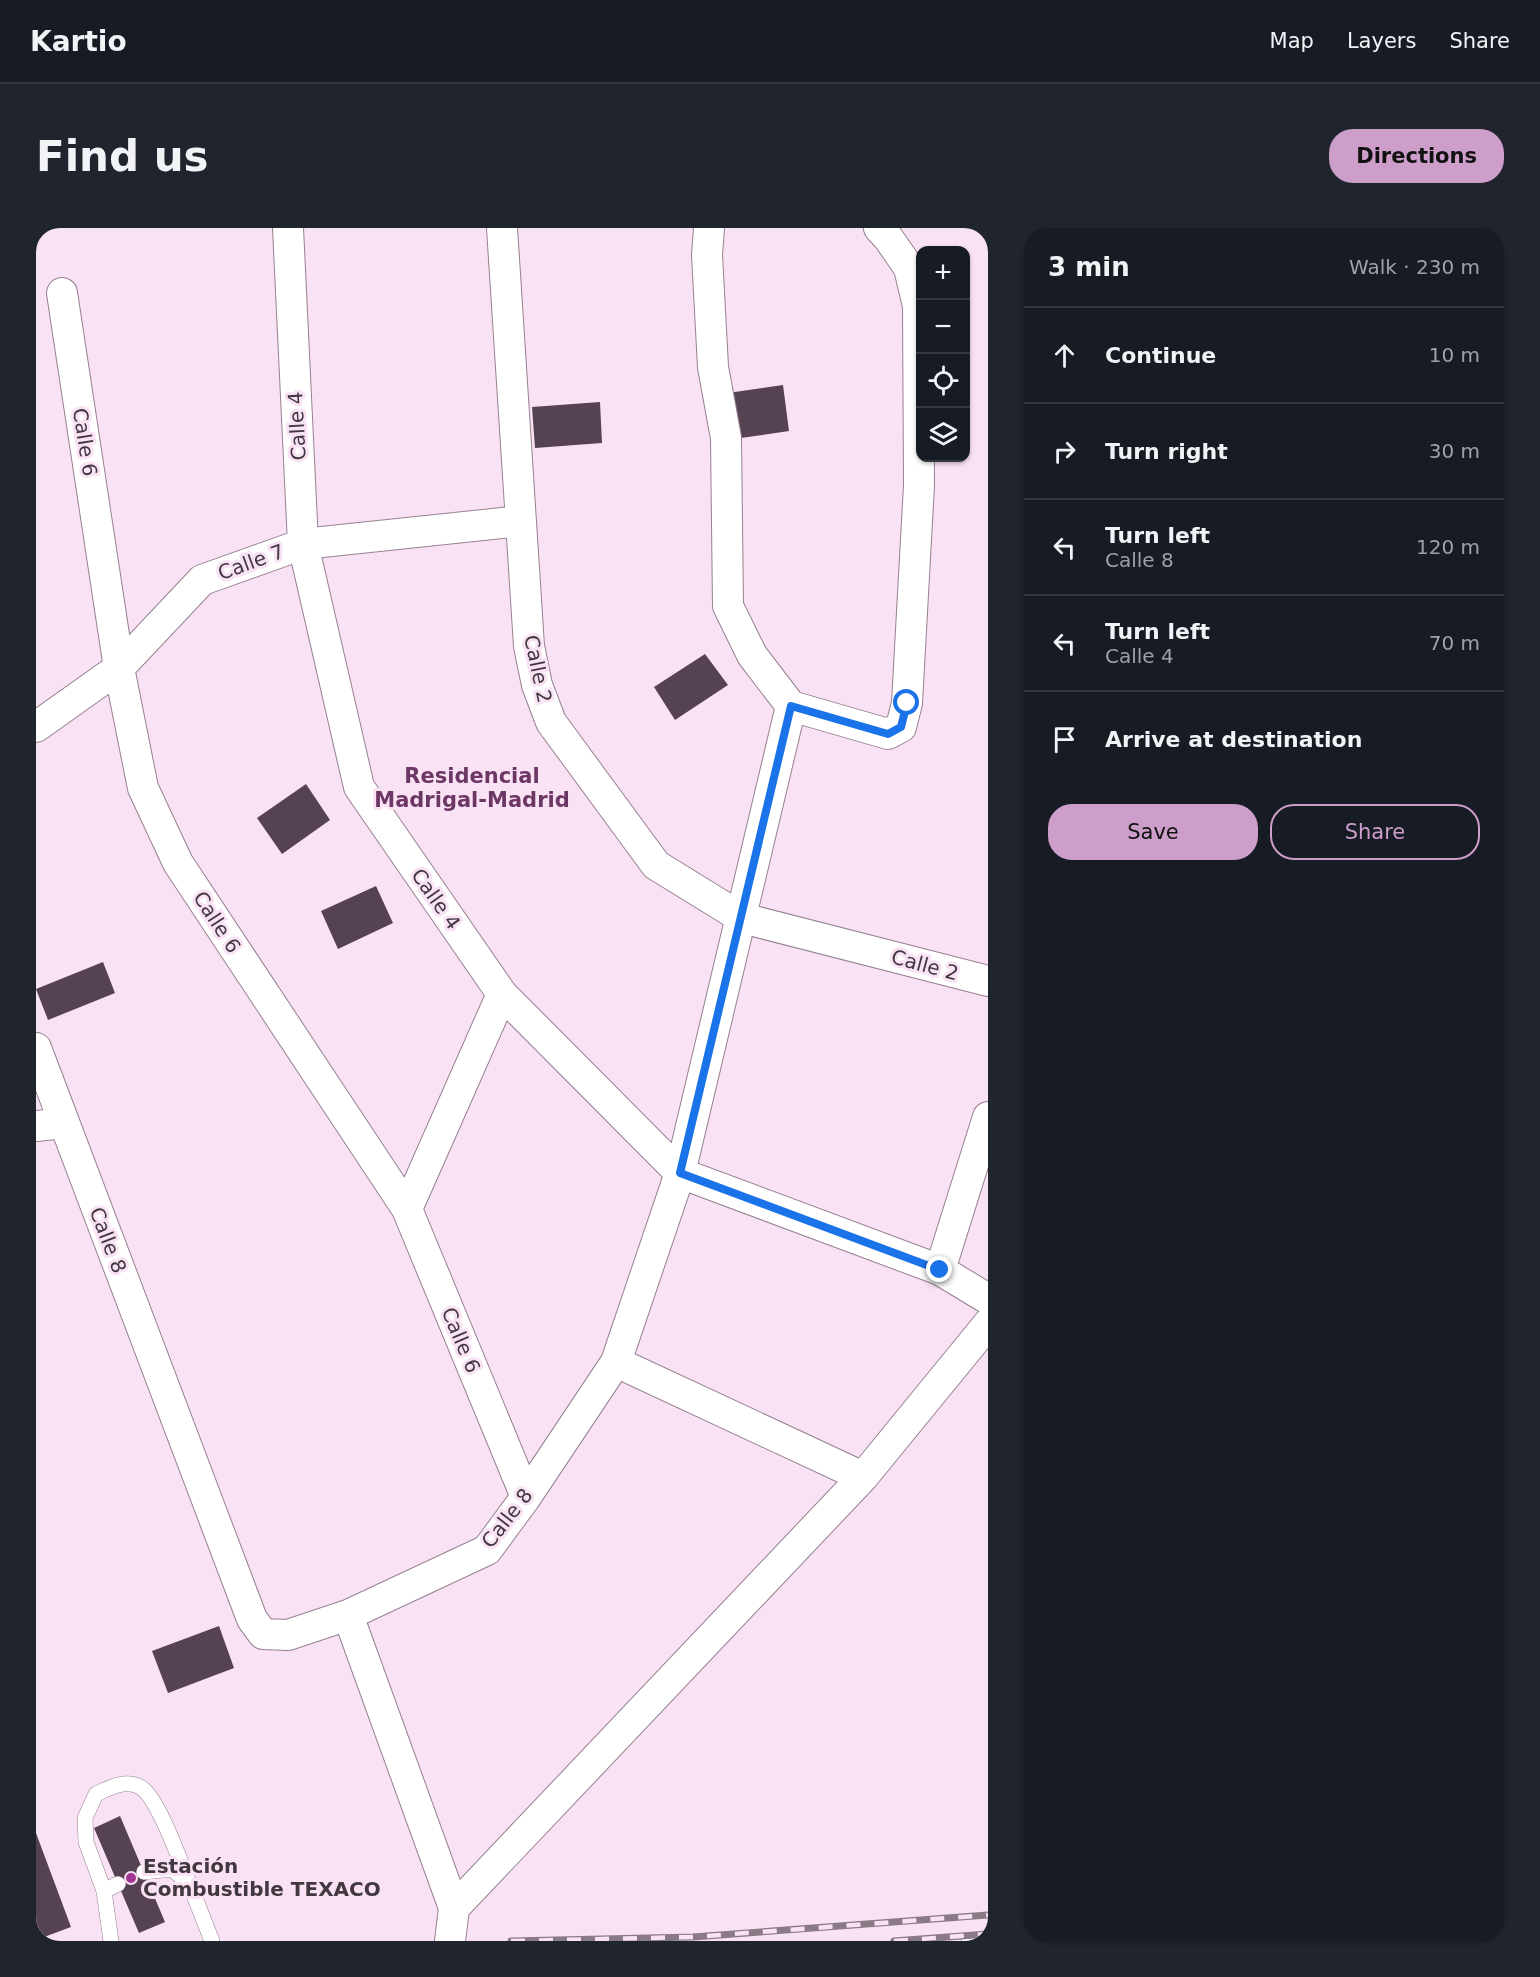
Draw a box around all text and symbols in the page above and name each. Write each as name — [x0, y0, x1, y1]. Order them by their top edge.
text: Kartio — [30, 25, 127, 58]
text: Map — [1270, 29, 1314, 53]
text: Layers — [1347, 29, 1416, 53]
text: Share — [1449, 29, 1510, 53]
button: Directions — [1329, 129, 1504, 183]
text: Find us — [36, 132, 209, 181]
map controls — [916, 246, 970, 462]
button: + — [916, 246, 970, 300]
text: 3 min — [1048, 252, 1130, 282]
text: Walk · 230 m — [1349, 255, 1480, 279]
button: − — [916, 300, 970, 354]
icon: ahead — [1048, 339, 1081, 372]
text: Continue — [1105, 343, 1216, 368]
text: 10 m — [1429, 343, 1480, 367]
button: locate — [916, 354, 970, 408]
street label: Calle 4 — [283, 391, 311, 461]
street label: Calle 6 — [68, 406, 102, 478]
button: layers — [916, 408, 970, 462]
icon: right — [1048, 435, 1081, 468]
text: Turn right — [1105, 439, 1228, 464]
text: 30 m — [1429, 439, 1480, 463]
text: Turn left — [1105, 523, 1210, 548]
icon: left — [1048, 531, 1081, 564]
text: 120 m — [1416, 535, 1480, 559]
street label: Calle 7 — [215, 539, 287, 585]
text: Calle 8 — [1105, 548, 1174, 572]
text: Turn left — [1105, 619, 1210, 644]
icon: left — [1048, 627, 1081, 660]
text: 70 m — [1429, 631, 1480, 655]
street label: Calle 2 — [519, 633, 557, 705]
text: Calle 4 — [1105, 644, 1174, 668]
route start — [893, 689, 919, 715]
icon: arrive — [1048, 723, 1081, 756]
text: Arrive at destination — [1105, 727, 1362, 752]
district label: Residencial Madrigal-Madrid — [374, 764, 570, 812]
button: Save — [1048, 804, 1258, 860]
button: Share — [1270, 804, 1480, 860]
street label: Calle 4 — [406, 864, 466, 934]
street label: Calle 6 — [188, 887, 246, 957]
street label: Calle 2 — [889, 945, 961, 985]
street label: Calle 8 — [84, 1204, 132, 1276]
route end — [926, 1256, 952, 1282]
street label: Calle 6 — [437, 1304, 485, 1376]
street label: Calle 8 — [476, 1484, 538, 1552]
place label: Estación Combustible TEXACO — [143, 1854, 381, 1901]
marker: Estación Combustible TEXACO — [124, 1871, 138, 1885]

